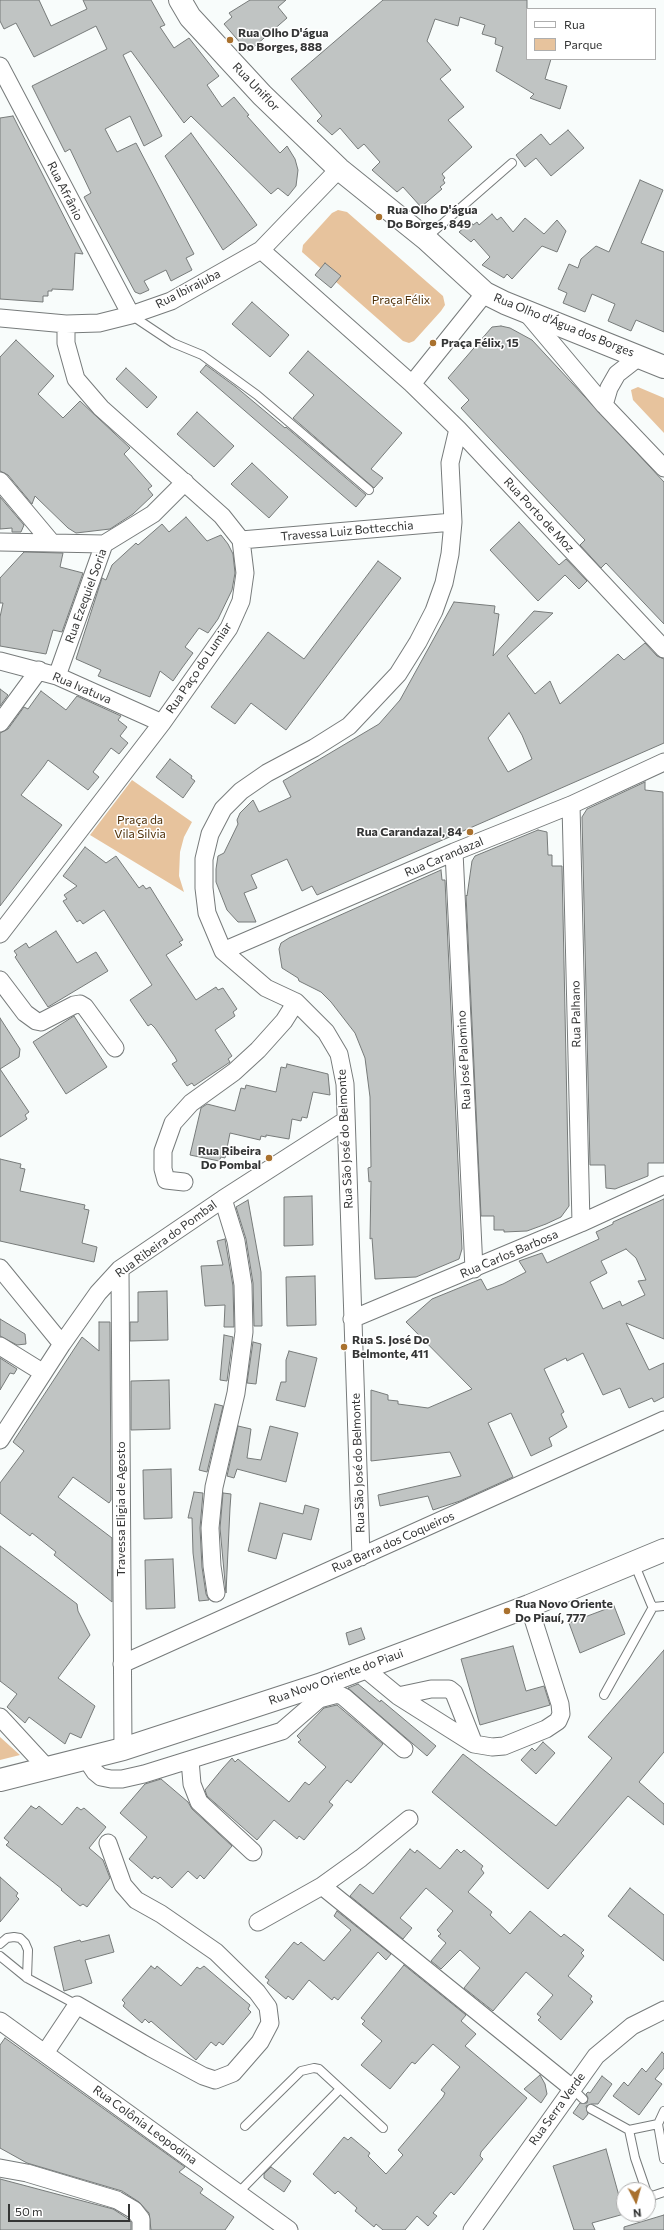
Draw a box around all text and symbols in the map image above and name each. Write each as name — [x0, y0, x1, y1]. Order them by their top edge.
legend — [526, 8, 656, 60]
text: Rua — [564, 17, 585, 31]
place label: Rua Olho D'água Do Borges, 888 — [238, 26, 329, 54]
marker: Rua Olho D'água Do Borges, 888 — [225, 35, 235, 45]
text: Parque — [564, 37, 602, 51]
street label: Rua Uniflor — [229, 60, 283, 114]
street label: Rua Afrânio — [44, 159, 86, 223]
place label: Rua Olho D'água Do Borges, 849 — [387, 203, 478, 231]
marker: Rua Olho D'água Do Borges, 849 — [374, 212, 384, 222]
street label: Rua Ibirajuba — [153, 266, 223, 312]
street label: Rua Olho d'Água dos Borges — [492, 290, 636, 360]
park label: Praça Félix — [372, 293, 430, 307]
place label: Praça Félix, 15 — [441, 336, 519, 350]
marker: Praça Félix, 15 — [428, 338, 438, 348]
street label: Rua Porto de Moz — [501, 475, 577, 555]
street label: Travessa Luiz Bottecchia — [280, 518, 414, 544]
street label: Rua Ezequiel Soria — [62, 547, 110, 645]
street label: Rua Paço do Lumiar — [163, 620, 235, 716]
street label: Rua Ivatuva — [50, 669, 114, 707]
park label: Praça da Vila Silvia — [114, 813, 166, 841]
place label: Rua Carandazal, 84 — [357, 825, 462, 839]
marker: Rua Carandazal, 84 — [465, 827, 475, 837]
street label: Rua Carandazal — [402, 834, 486, 880]
street label: Rua Palhano — [568, 980, 584, 1048]
street label: Rua José Palomino — [454, 1010, 474, 1110]
street label: Rua São José do Belmonte — [334, 1069, 356, 1209]
place label: Rua Ribeira Do Pombal — [198, 1144, 261, 1172]
marker: Rua Ribeira Do Pombal — [264, 1153, 274, 1163]
street label: Rua Ribeira do Pombal — [112, 1197, 220, 1281]
street label: Rua Carlos Barbosa — [458, 1227, 560, 1281]
place label: Rua S. José Do Belmonte, 411 — [352, 1333, 429, 1361]
marker: Rua S. José Do Belmonte, 411 — [339, 1342, 349, 1352]
street label: Rua São José do Belmonte — [348, 1393, 368, 1533]
street label: Travessa Eligia de Agosto — [114, 1441, 128, 1577]
street label: Rua Barra dos Coqueiros — [329, 1508, 457, 1576]
place label: Rua Novo Oriente Do Piauí, 777 — [515, 1597, 613, 1625]
marker: Rua Novo Oriente Do Piauí, 777 — [502, 1606, 512, 1616]
street label: Rua Novo Oriente do Piaui — [267, 1646, 405, 1708]
street label: Rua Serra Verde — [526, 2070, 588, 2148]
street label: Rua Colônia Leopodina — [90, 2082, 200, 2168]
north arrow — [616, 2182, 656, 2222]
scale bar — [10, 2196, 132, 2222]
text: 50 m — [15, 2204, 43, 2218]
text: N — [632, 2207, 642, 2220]

